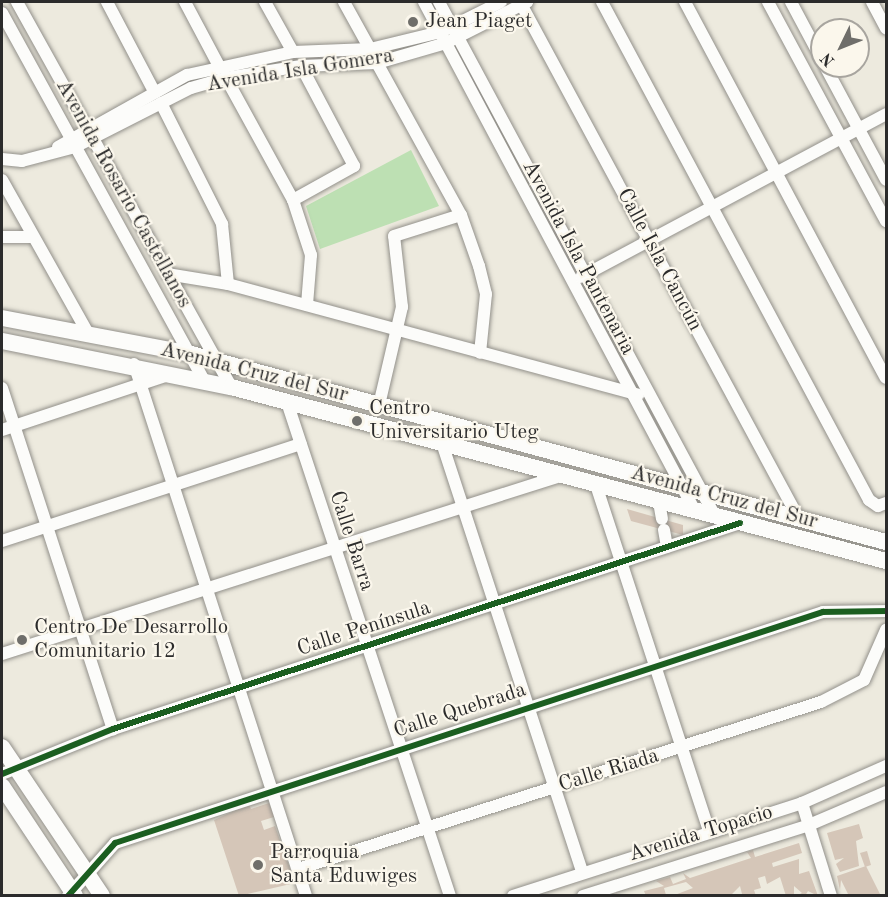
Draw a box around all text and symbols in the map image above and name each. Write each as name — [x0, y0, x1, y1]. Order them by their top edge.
place label: Jean Piaget — [425, 9, 532, 35]
marker: Jean Piaget — [406, 15, 420, 29]
north arrow — [810, 18, 870, 78]
street label: Avenida Isla Gomera — [205, 44, 395, 98]
text: N — [818, 49, 838, 69]
street label: Avenida Rosario Castellanos — [50, 75, 196, 313]
street label: Avenida Isla Pantenaria — [516, 157, 640, 359]
street label: Calle Isla Cancún — [611, 184, 707, 336]
street label: Avenida Cruz del Sur — [157, 337, 351, 409]
place label: Centro Universitario Uteg — [369, 396, 539, 446]
marker: Centro Universitario Uteg — [350, 414, 364, 428]
street label: Avenida Cruz del Sur — [628, 461, 820, 535]
street label: Calle Barra — [323, 488, 379, 594]
street label: Calle Península — [294, 596, 434, 662]
place label: Centro De Desarrollo Comunitario 12 — [34, 615, 228, 665]
marker: Centro De Desarrollo Comunitario 12 — [15, 633, 29, 647]
street label: Calle Quebrada — [390, 678, 530, 744]
street label: Calle Riada — [556, 744, 662, 798]
street label: Avenida Topacio — [626, 800, 776, 868]
place label: Parroquia Santa Eduwiges — [270, 840, 417, 890]
marker: Parroquia Santa Eduwiges — [251, 858, 265, 872]

